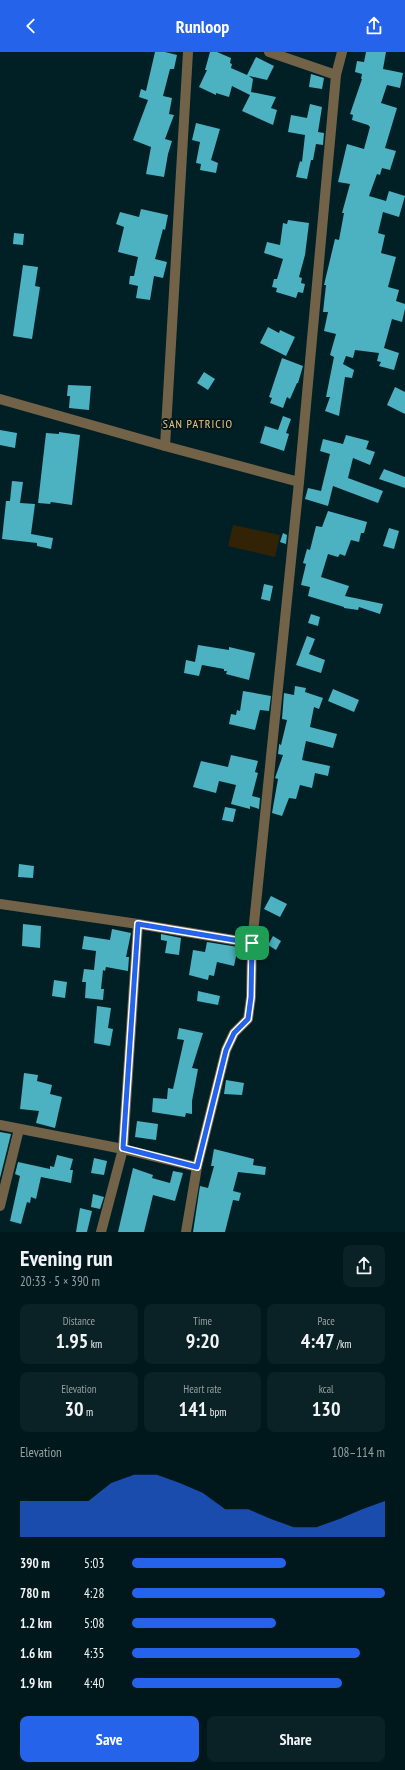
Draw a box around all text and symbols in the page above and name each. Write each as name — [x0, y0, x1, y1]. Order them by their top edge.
icon: back — [20, 15, 42, 37]
text: Runloop — [176, 15, 229, 38]
icon: share — [363, 15, 385, 37]
district label: SAN PATRICIO — [163, 416, 233, 431]
pin — [235, 926, 269, 960]
icon: arrive — [241, 932, 263, 954]
text: Evening run — [20, 1244, 113, 1272]
button: share — [343, 1245, 385, 1287]
text: 20:33 · 5 × 390 m — [20, 1273, 100, 1290]
text: Distance — [63, 1314, 95, 1328]
text: Time — [193, 1314, 212, 1328]
text: Pace — [317, 1314, 335, 1328]
text: 1.95 — [55, 1328, 88, 1354]
text: 9:20 — [186, 1328, 219, 1354]
text: 4:47 — [301, 1328, 335, 1354]
text: km — [88, 1337, 102, 1351]
text: /km — [335, 1337, 352, 1351]
text: Elevation — [61, 1382, 96, 1396]
text: Heart rate — [183, 1382, 222, 1396]
text: kcal — [319, 1382, 334, 1396]
text: 30 — [65, 1396, 84, 1422]
text: 141 — [179, 1396, 207, 1422]
text: 130 — [312, 1396, 341, 1422]
text: m — [84, 1405, 93, 1419]
text: bpm — [207, 1405, 226, 1419]
text: Elevation — [20, 1444, 62, 1461]
text: 108–114 m — [332, 1444, 385, 1461]
text: 390 m — [20, 1555, 50, 1572]
text: 5:03 — [84, 1555, 104, 1572]
text: 780 m — [20, 1585, 50, 1602]
text: 4:28 — [84, 1585, 104, 1602]
text: 1.2 km — [20, 1615, 52, 1632]
text: 5:08 — [84, 1615, 104, 1632]
text: 1.6 km — [20, 1645, 52, 1662]
text: 4:35 — [84, 1645, 104, 1662]
text: 1.9 km — [20, 1675, 52, 1692]
text: 4:40 — [84, 1675, 104, 1692]
button: Save — [20, 1716, 199, 1762]
button: Share — [207, 1716, 385, 1762]

